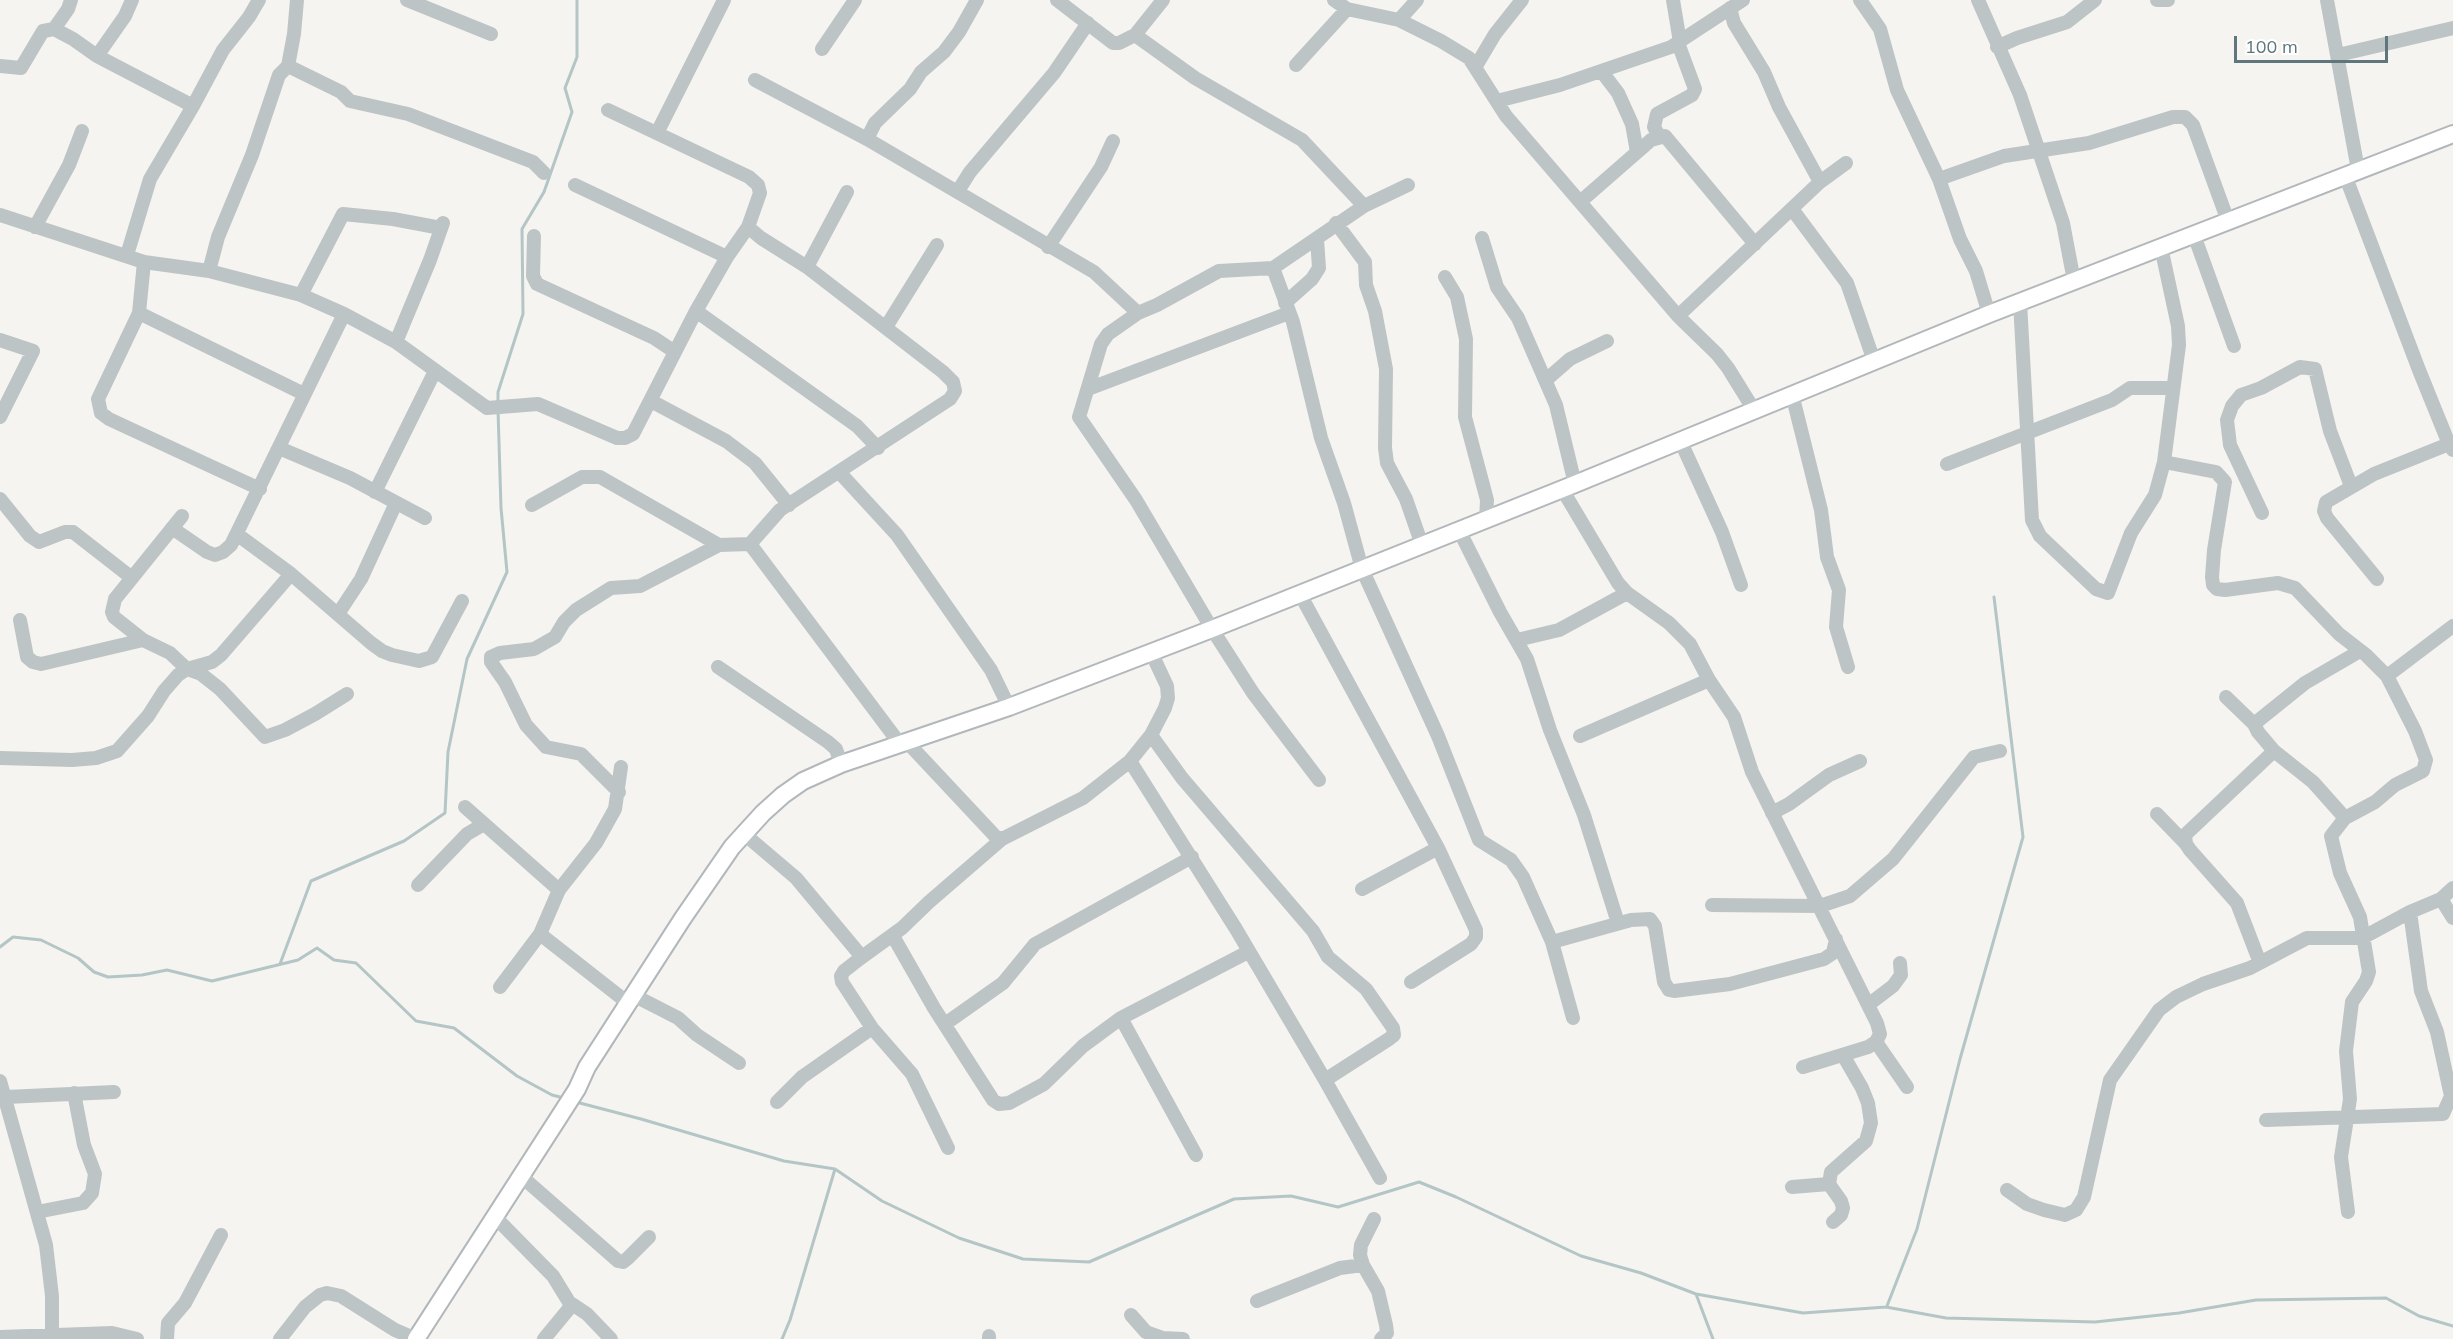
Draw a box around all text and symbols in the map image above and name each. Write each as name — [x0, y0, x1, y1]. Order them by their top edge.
scale bar — [2237, 24, 2392, 62]
text: 100 m — [2245, 35, 2298, 58]

